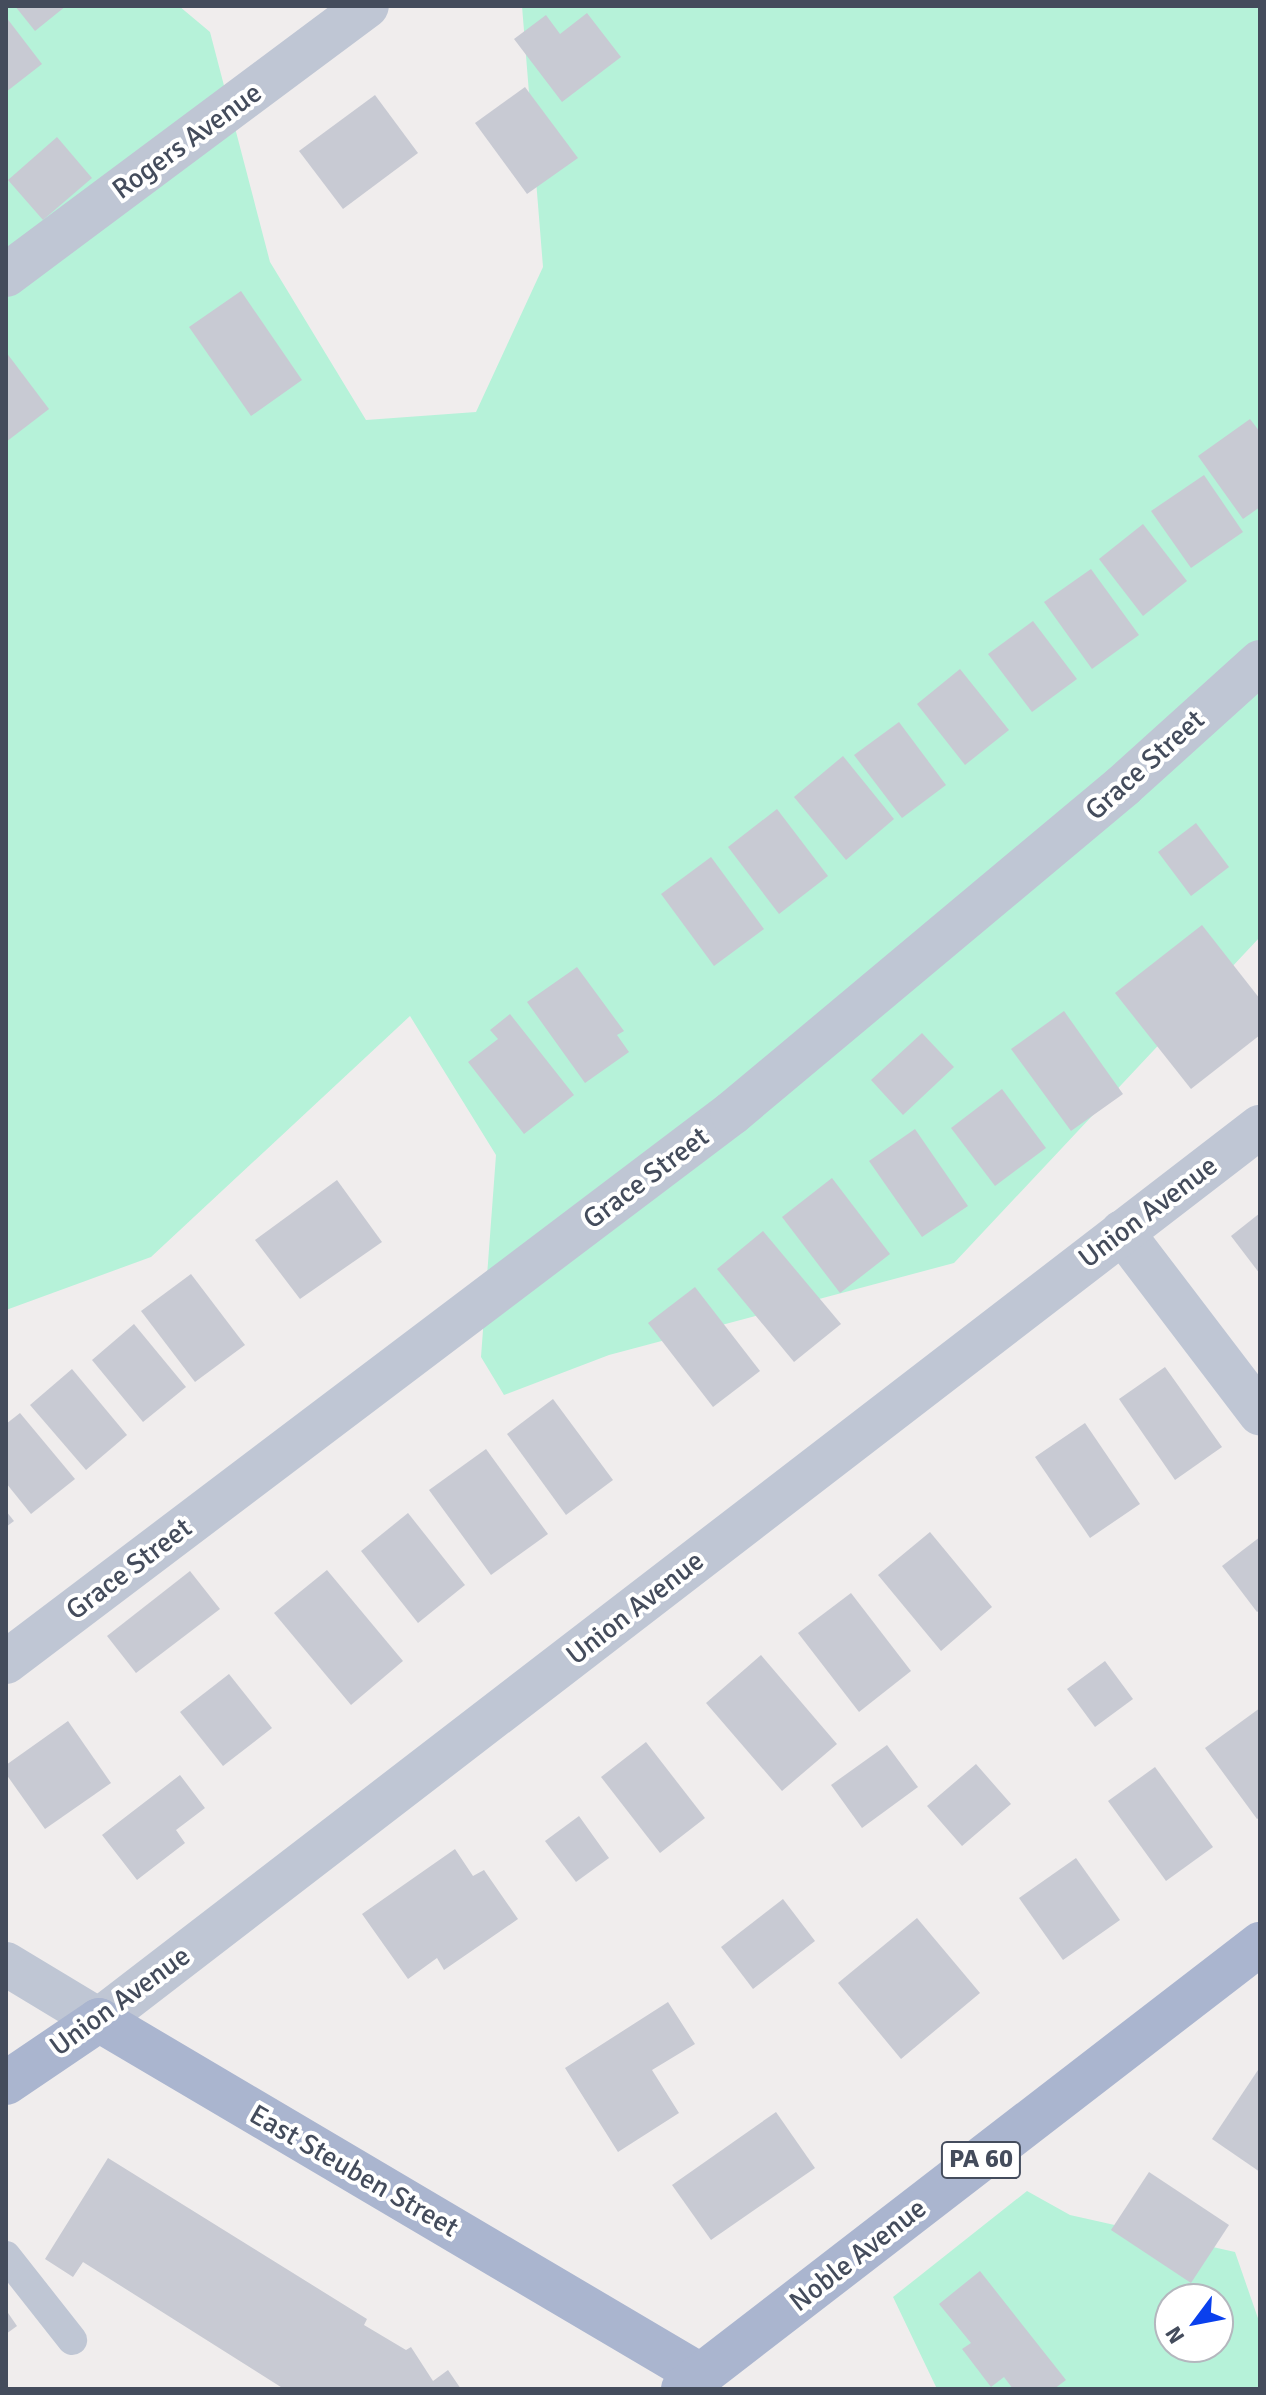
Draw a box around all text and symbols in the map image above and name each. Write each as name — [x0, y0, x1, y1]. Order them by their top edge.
street label: Rogers Avenue — [106, 76, 268, 206]
street label: Grace Street — [1079, 703, 1211, 827]
street label: Grace Street — [577, 1120, 715, 1236]
street label: Union Avenue — [1072, 1149, 1224, 1275]
street label: Grace Street — [60, 1511, 198, 1627]
street label: Union Avenue — [560, 1544, 710, 1672]
street label: Union Avenue — [43, 1939, 197, 2063]
street label: East Steuben Street — [244, 2098, 464, 2244]
road number: PA 60 — [939, 2138, 1023, 2182]
street label: Noble Avenue — [783, 2191, 933, 2319]
north arrow — [1154, 2283, 1234, 2363]
text: N — [1159, 2321, 1190, 2349]

